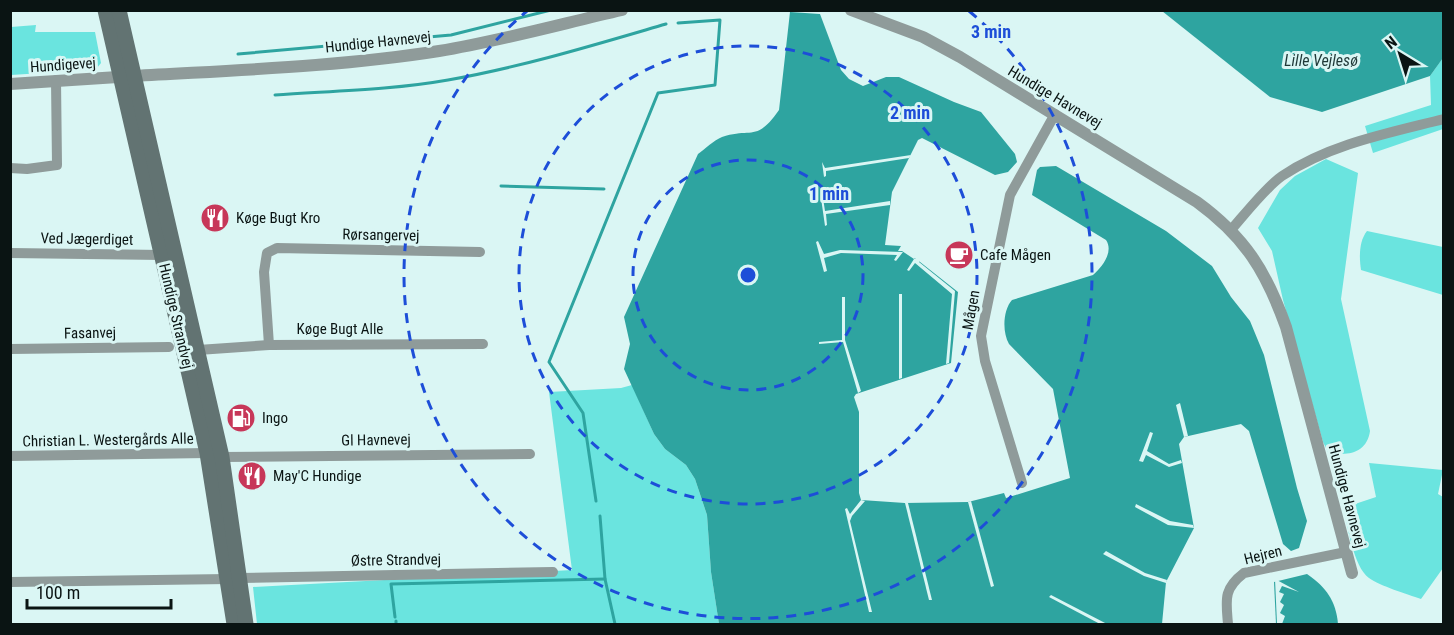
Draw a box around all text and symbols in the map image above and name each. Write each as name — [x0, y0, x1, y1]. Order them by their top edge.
text: 3 min — [971, 21, 1011, 42]
north arrow — [1370, 24, 1430, 84]
street label: Hundige Havnevej — [324, 27, 432, 57]
text: N — [1381, 32, 1401, 53]
water label: Lille Vejlesø — [1284, 51, 1358, 70]
street label: Hundigevej — [30, 54, 96, 76]
street label: Hundige Havnevej — [1005, 62, 1105, 132]
text: 2 min — [890, 102, 930, 123]
text: 1 min — [809, 183, 849, 204]
restaurant icon: Køge Bugt Kro — [199, 202, 231, 234]
place label: Køge Bugt Kro — [236, 209, 320, 227]
street label: Rørsangervej — [342, 225, 420, 245]
street label: Ved Jægerdiget — [40, 229, 134, 249]
cafe icon: Cafe Mågen — [943, 239, 975, 271]
place label: Cafe Mågen — [980, 246, 1051, 264]
street label: Hundige Strandvej — [155, 262, 197, 370]
centre of rings — [738, 265, 758, 285]
street label: Mågen — [959, 289, 983, 331]
street label: Køge Bugt Alle — [297, 320, 383, 338]
street label: Fasanvej — [64, 324, 116, 342]
fuel station icon: Ingo — [225, 402, 257, 434]
place label: Ingo — [262, 409, 288, 427]
street label: Christian L. Westergårds Alle — [22, 430, 194, 450]
street label: Gl Havnevej — [341, 430, 411, 450]
street label: Hundige Havnevej — [1325, 442, 1369, 550]
restaurant icon: May'C Hundige — [236, 460, 268, 492]
place label: May'C Hundige — [273, 467, 361, 485]
street label: Hejren — [1242, 542, 1284, 568]
street label: Østre Strandvej — [351, 550, 441, 570]
scale bar — [27, 572, 171, 610]
text: 100 m — [36, 582, 80, 603]

